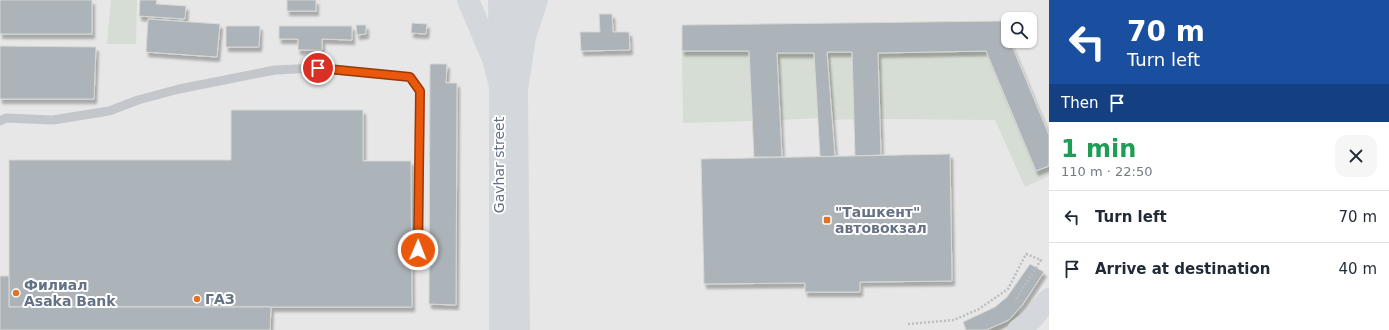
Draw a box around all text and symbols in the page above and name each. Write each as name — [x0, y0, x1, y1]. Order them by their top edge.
map controls — [1001, 12, 1037, 48]
button: search — [1001, 12, 1037, 48]
text: 70 m — [1127, 15, 1205, 48]
icon: left — [1061, 16, 1113, 68]
text: Turn left — [1127, 49, 1200, 70]
pin — [301, 51, 335, 85]
icon: arrive — [307, 57, 329, 79]
icon: arrive — [1106, 92, 1128, 114]
text: Then — [1061, 94, 1098, 112]
street label: Gavhar street — [491, 116, 507, 213]
text: 1 min — [1061, 135, 1136, 163]
button: close — [1335, 135, 1377, 177]
text: 110 m · 22:50 — [1061, 164, 1152, 179]
place label: "Ташкент" автовокзал — [835, 204, 927, 236]
icon: left — [1061, 206, 1083, 228]
text: Turn left — [1095, 208, 1167, 226]
text: 70 m — [1339, 208, 1377, 226]
marker: "Ташкент" автовокзал — [822, 215, 832, 225]
position arrow — [397, 229, 439, 271]
icon: arrive — [1061, 258, 1083, 280]
text: Arrive at destination — [1095, 260, 1270, 278]
text: 40 m — [1339, 260, 1377, 278]
place label: Филиал Asaka Bank — [24, 277, 116, 309]
marker: Филиал Asaka Bank — [11, 288, 21, 298]
place label: ГАЗ — [205, 291, 235, 307]
marker: ГАЗ — [192, 294, 202, 304]

